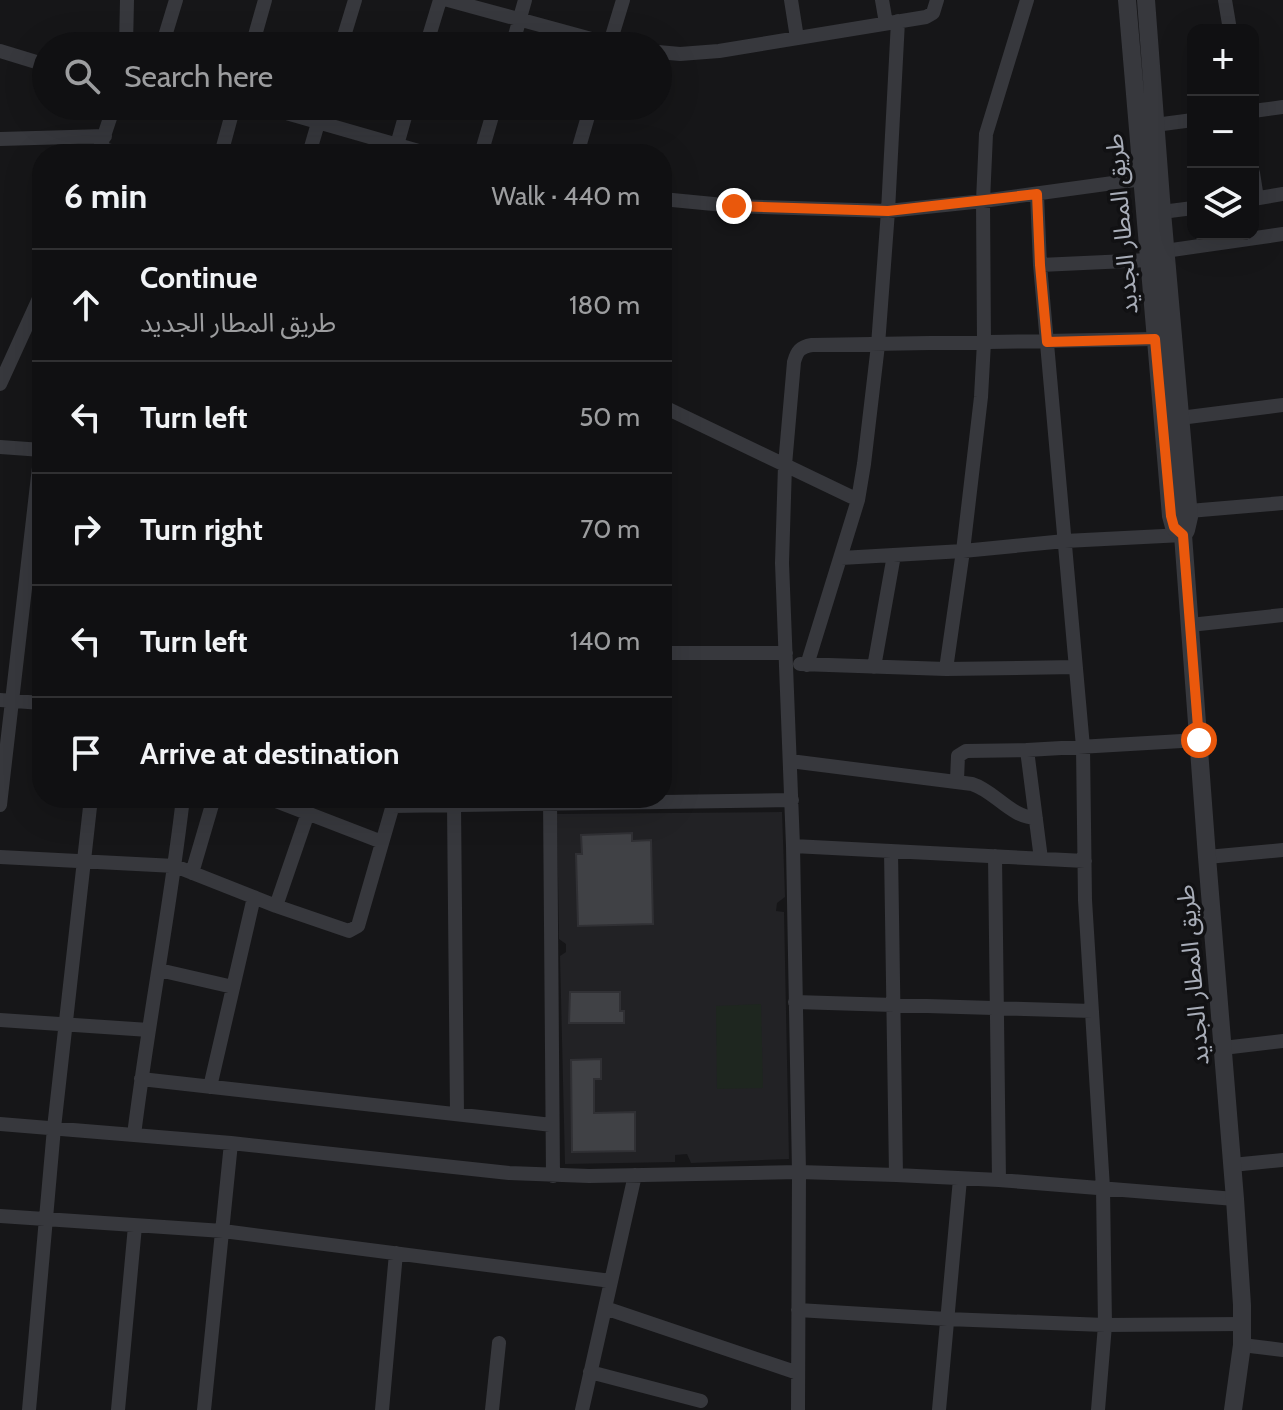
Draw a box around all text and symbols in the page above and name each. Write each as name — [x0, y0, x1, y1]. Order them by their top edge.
map controls — [1187, 24, 1259, 240]
button: + — [1187, 24, 1259, 96]
search box — [32, 32, 672, 120]
icon: search — [60, 54, 104, 98]
text: Search here — [124, 58, 273, 95]
button: − — [1187, 96, 1259, 168]
street label: طريق المطار الجديد — [1099, 133, 1145, 315]
button: layers — [1187, 168, 1259, 240]
text: 6 min — [64, 175, 147, 217]
text: Walk · 440 m — [491, 180, 640, 212]
route end — [716, 188, 752, 224]
text: Continue — [140, 259, 257, 296]
icon: ahead — [64, 283, 108, 327]
text: 180 m — [569, 289, 640, 321]
text: طريق المطار الجديد — [140, 307, 336, 339]
icon: left — [64, 395, 108, 439]
text: Turn left — [140, 399, 248, 436]
text: 50 m — [579, 401, 640, 433]
icon: right — [64, 507, 108, 551]
text: Turn right — [140, 511, 263, 548]
text: 70 m — [580, 513, 640, 545]
icon: left — [64, 619, 108, 663]
text: Turn left — [140, 623, 248, 660]
text: 140 m — [570, 625, 640, 657]
route start — [1181, 722, 1217, 758]
icon: arrive — [64, 731, 108, 775]
text: Arrive at destination — [140, 735, 400, 772]
street label: طريق المطار الجديد — [1170, 884, 1216, 1066]

